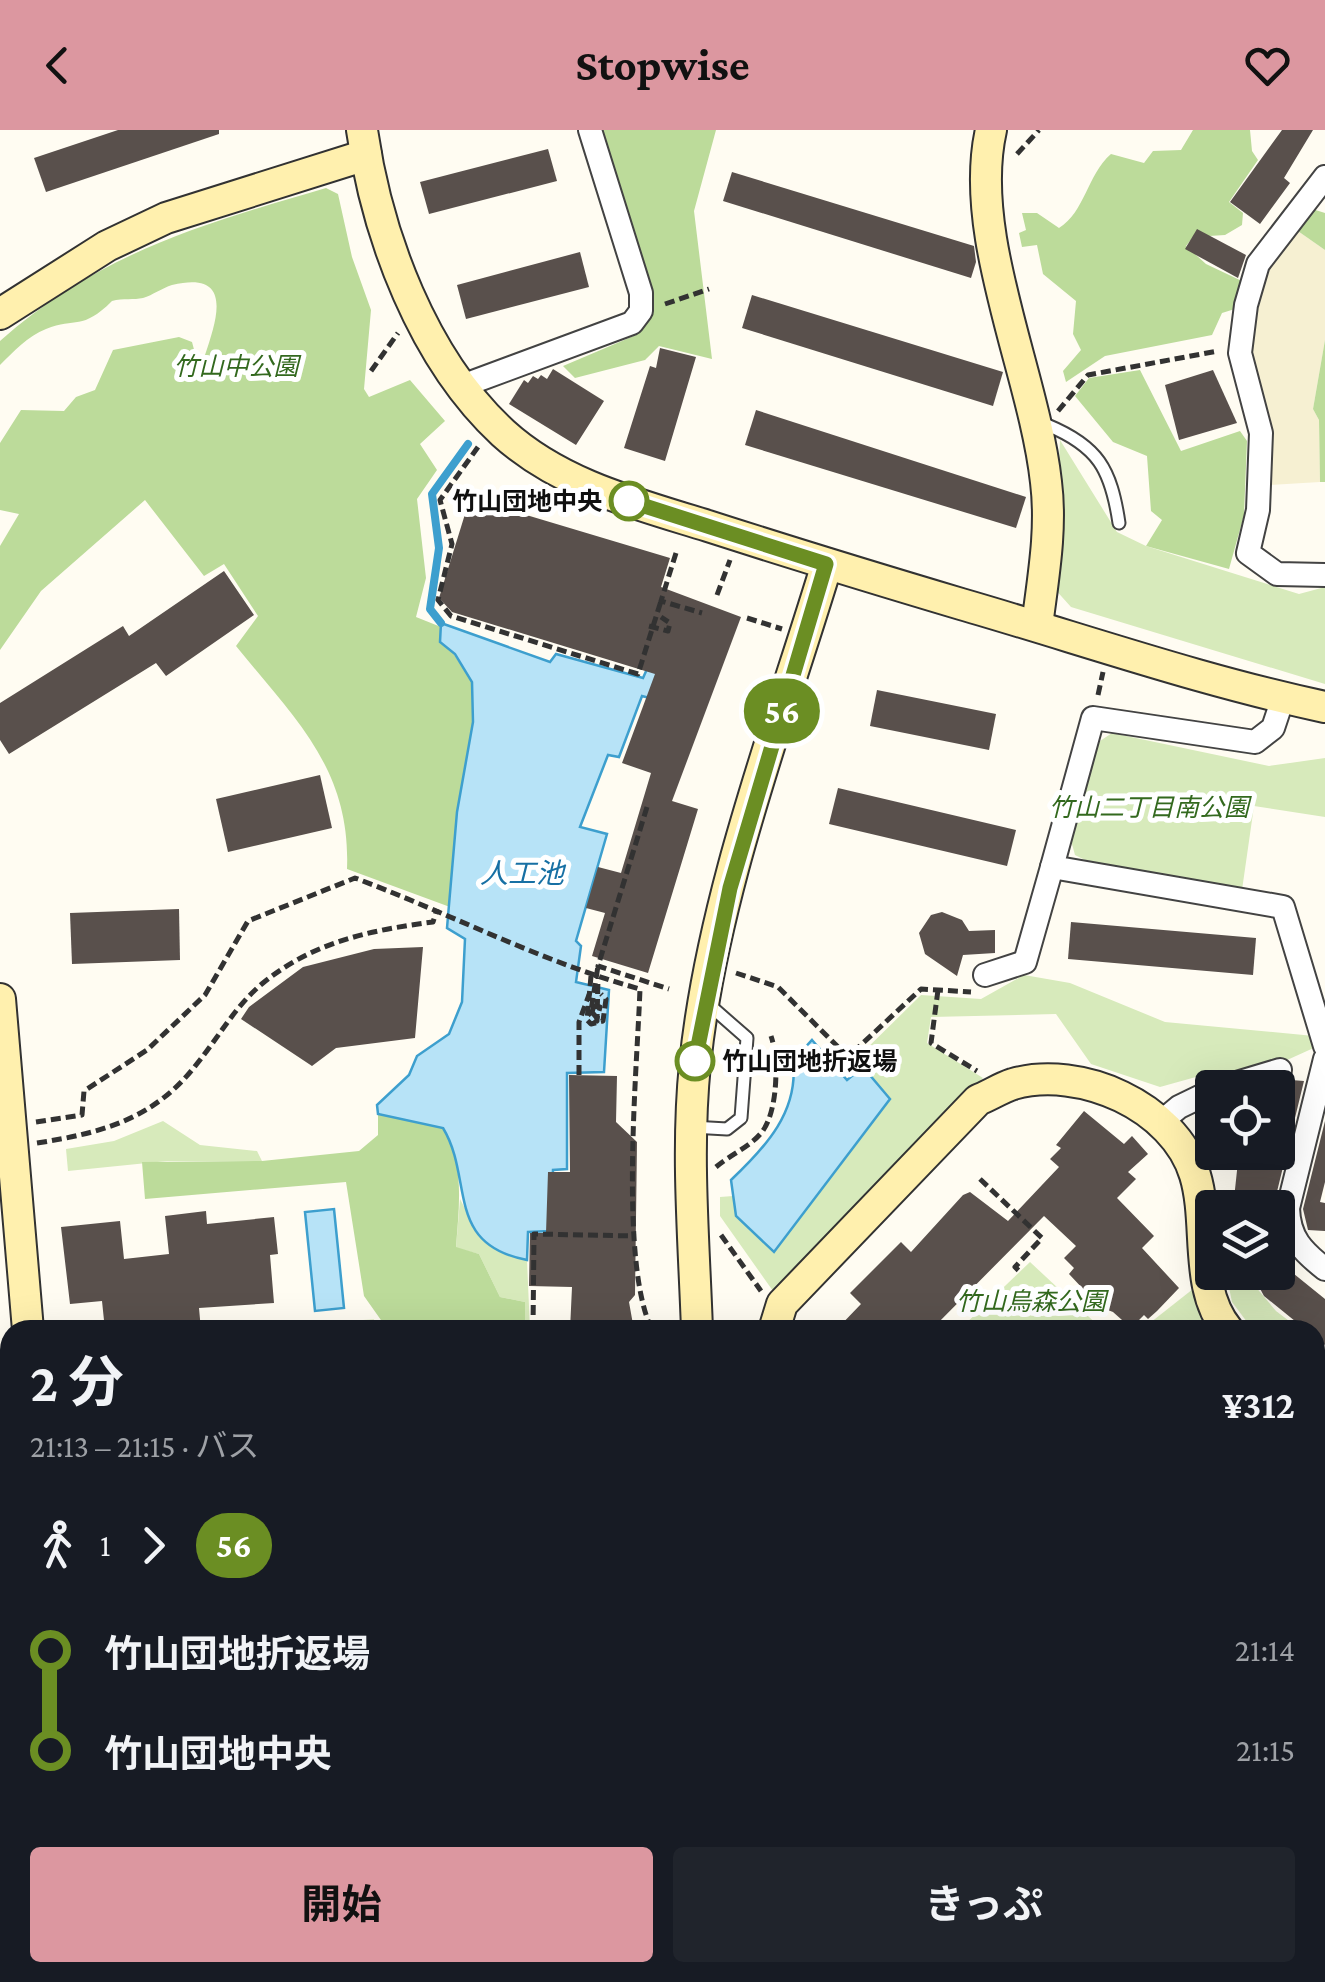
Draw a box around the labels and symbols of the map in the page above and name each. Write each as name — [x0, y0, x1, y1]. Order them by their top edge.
park label: 竹山中公園 — [173, 353, 301, 380]
marker: 竹山団地中央 — [610, 482, 648, 520]
place label: 竹山団地中央 — [452, 488, 602, 515]
line badge: 56 — [737, 678, 827, 744]
park label: 竹山二丁目南公園 — [1049, 794, 1252, 821]
water label: 人工池 — [480, 858, 567, 889]
marker: 竹山団地折返場 — [676, 1042, 714, 1080]
place label: 竹山団地折返場 — [722, 1048, 897, 1075]
park label: 竹山烏森公園 — [956, 1288, 1109, 1315]

